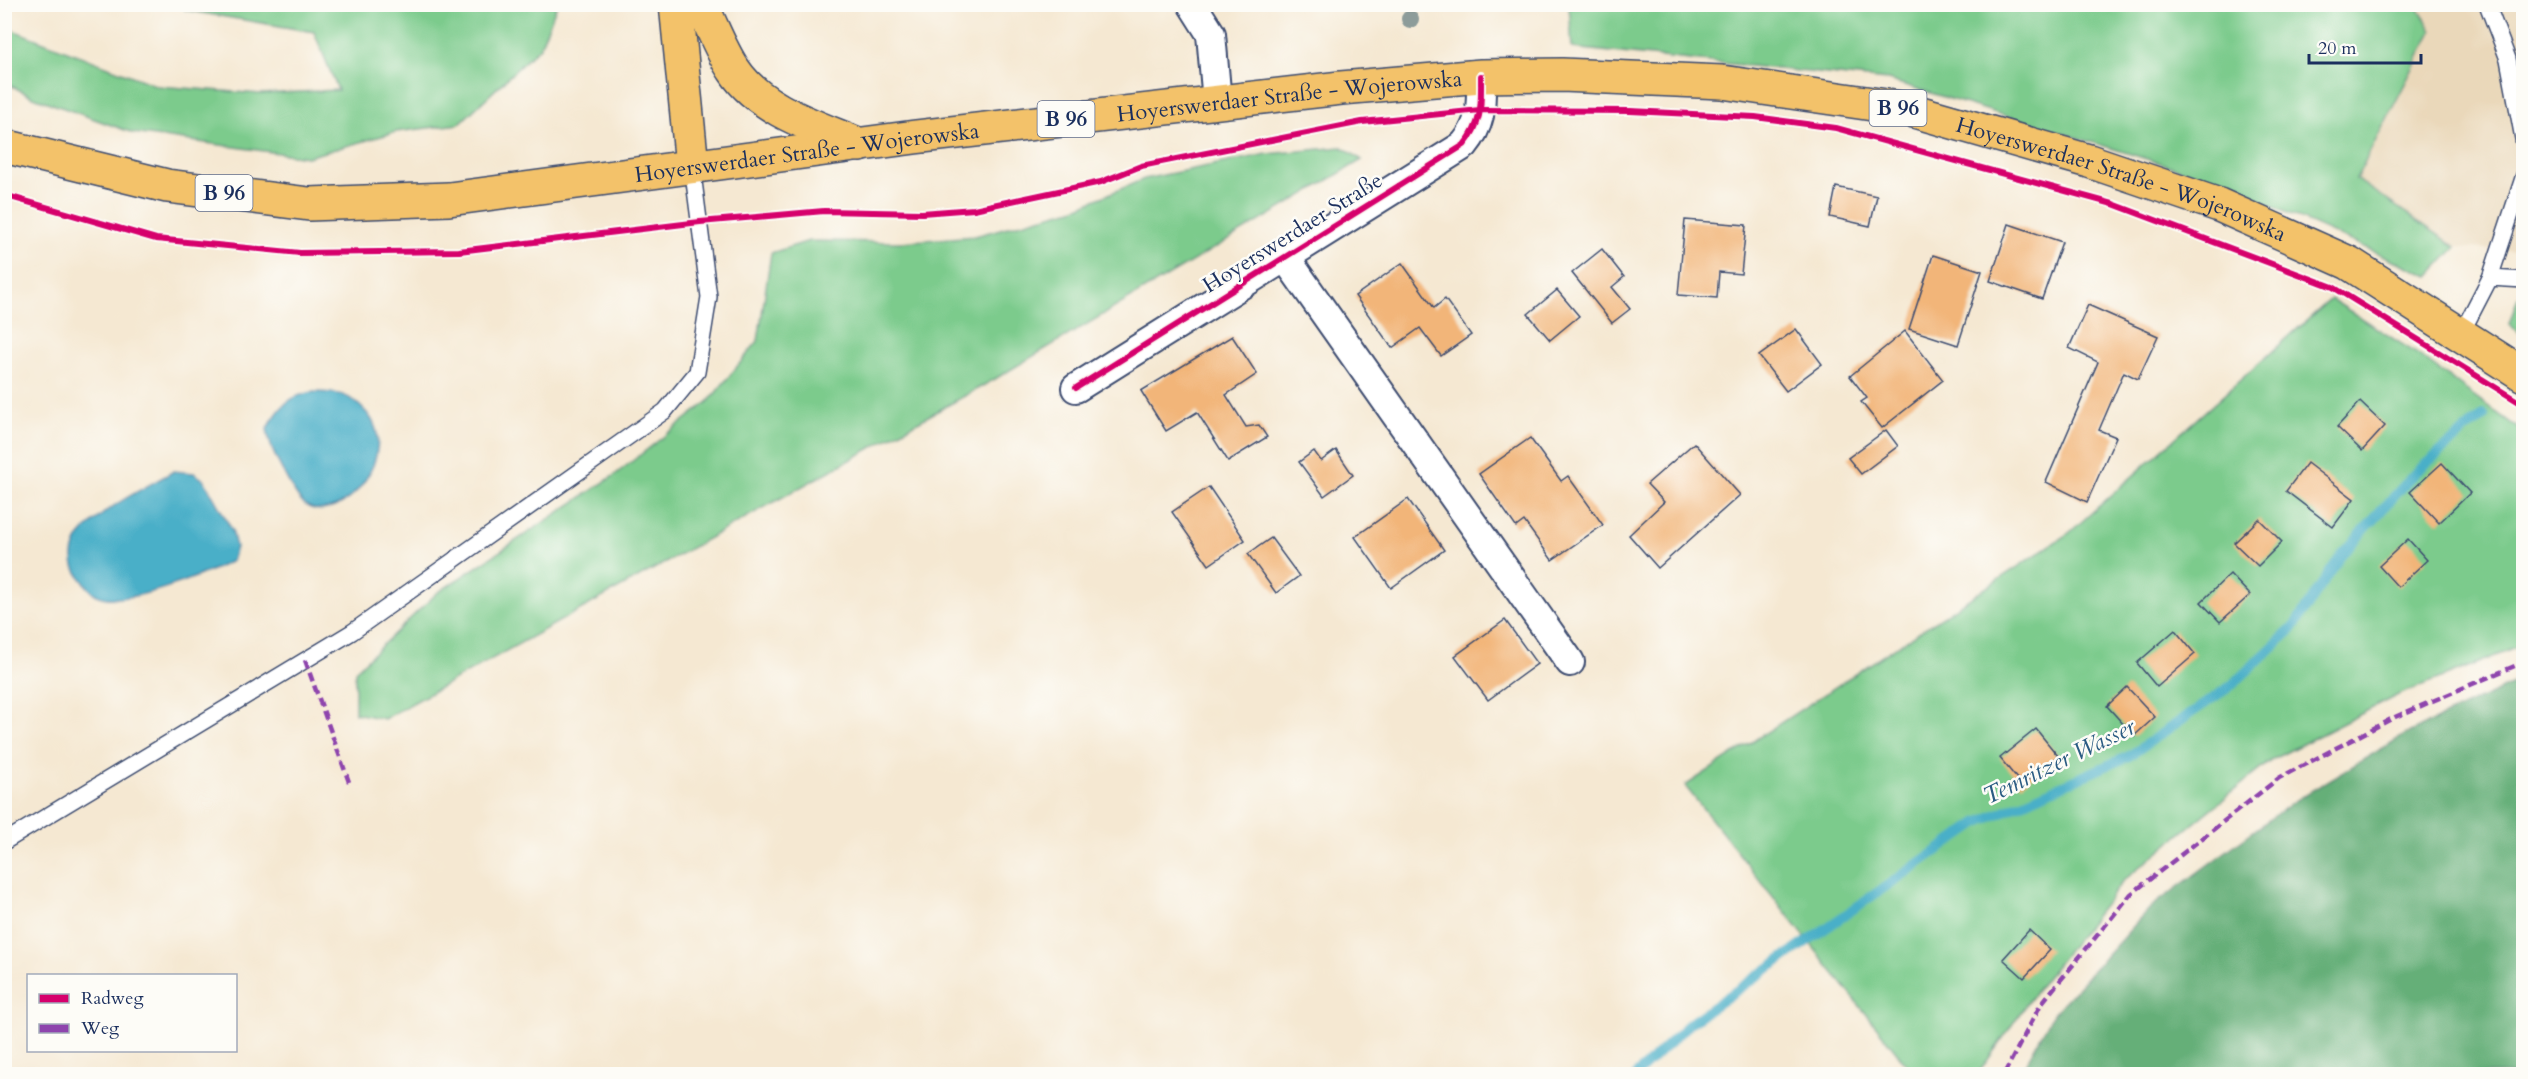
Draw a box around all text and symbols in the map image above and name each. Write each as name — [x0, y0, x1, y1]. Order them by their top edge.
scale bar — [2309, 27, 2422, 65]
text: 20 m — [2318, 36, 2357, 61]
street label: Hoyerswerdaer Straße - Wojerowska — [1115, 64, 1464, 130]
road number: B 96 — [1870, 90, 1926, 126]
road number: B 96 — [1038, 101, 1094, 137]
street label: Hoyerswerdaer Straße - Wojerowska — [1952, 110, 2291, 249]
street label: Hoyerswerdaer Straße - Wojerowska — [633, 116, 981, 190]
street label: Hoyerswerdaer Straße — [1197, 165, 1388, 300]
road number: B 96 — [196, 175, 252, 211]
water label: Temritzer Wasser — [1978, 710, 2142, 812]
legend — [27, 974, 237, 1052]
text: Radweg — [81, 986, 144, 1011]
text: Weg — [80, 1016, 120, 1041]

